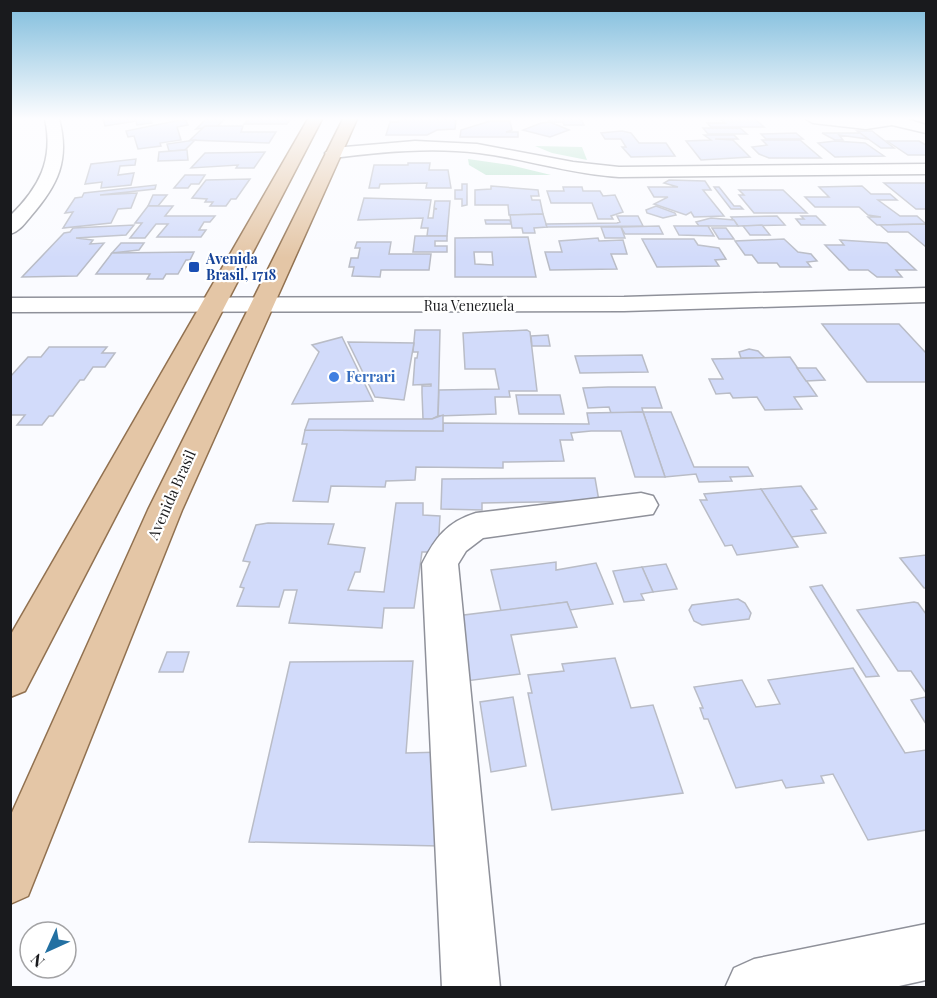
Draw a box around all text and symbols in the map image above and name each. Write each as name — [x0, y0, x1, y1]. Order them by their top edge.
place label: Avenida Brasil, 1718 — [205, 249, 277, 284]
marker: Avenida Brasil, 1718 — [187, 260, 201, 274]
street label: Rua Venezuela — [424, 296, 514, 315]
place label: Ferrari — [346, 366, 396, 386]
marker: Ferrari — [327, 370, 341, 384]
street label: Avenida Brasil — [142, 447, 200, 543]
north arrow — [18, 920, 78, 980]
text: N — [25, 949, 49, 972]

